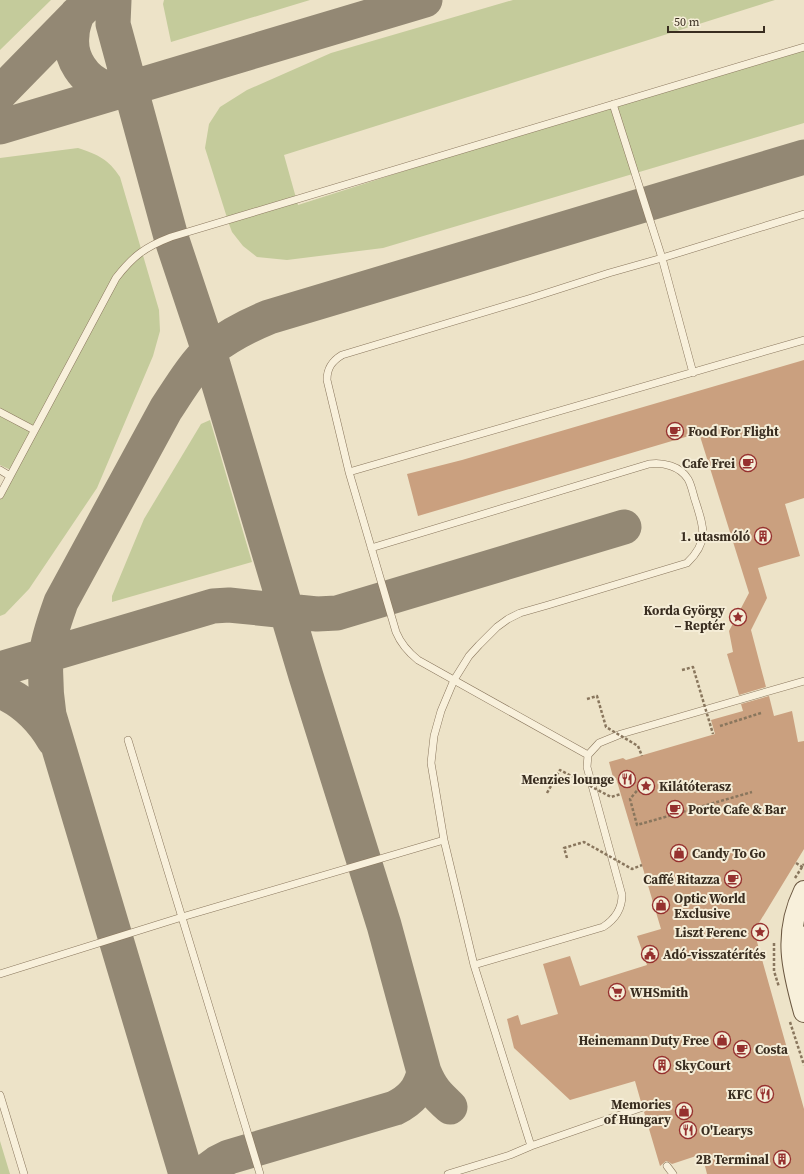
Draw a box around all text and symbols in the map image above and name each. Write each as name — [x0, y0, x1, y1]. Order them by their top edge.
scale bar — [668, 8, 764, 34]
text: 50 m — [674, 14, 700, 30]
cafe icon: Food For Flight — [665, 421, 685, 441]
place label: Food For Flight — [688, 423, 779, 440]
cafe icon: Cafe Frei — [738, 453, 758, 473]
place label: Cafe Frei — [682, 455, 735, 472]
building icon: 1. utasmóló — [753, 526, 773, 546]
place label: 1. utasmóló — [680, 528, 750, 545]
place label: Korda György – Reptér — [643, 602, 726, 634]
place icon: Korda György – Reptér — [728, 607, 748, 627]
restaurant icon: Menzies lounge — [617, 769, 637, 789]
place label: Menzies lounge — [521, 771, 614, 788]
place icon: Kilátóterasz — [636, 776, 656, 796]
place label: Kilátóterasz — [659, 778, 731, 795]
cafe icon: Porte Cafe & Bar — [665, 799, 685, 819]
place label: Porte Cafe & Bar — [688, 801, 787, 818]
shop icon: Candy To Go — [669, 843, 689, 863]
place label: Candy To Go — [692, 845, 766, 862]
cafe icon: Caffé Ritazza — [723, 869, 743, 889]
place label: Caffé Ritazza — [643, 871, 720, 888]
place label: Optic World Exclusive — [674, 890, 746, 922]
shop icon: Optic World Exclusive — [651, 895, 671, 915]
place icon: Liszt Ferenc — [750, 922, 770, 942]
place label: Liszt Ferenc — [675, 924, 747, 941]
public building icon: Adó-visszatérítés — [640, 944, 660, 964]
place label: Adó-visszatérítés — [663, 946, 766, 963]
supermarket icon: WHSmith — [607, 982, 627, 1002]
place label: WHSmith — [630, 984, 688, 1001]
shop icon: Heinemann Duty Free — [712, 1030, 732, 1050]
place label: Heinemann Duty Free — [578, 1032, 709, 1049]
cafe icon: Costa — [732, 1039, 752, 1059]
place label: Costa — [755, 1041, 788, 1058]
building icon: SkyCourt — [652, 1055, 672, 1075]
place label: SkyCourt — [675, 1057, 731, 1074]
restaurant icon: KFC — [755, 1084, 775, 1104]
place label: KFC — [727, 1086, 752, 1103]
place label: Memories of Hungary — [604, 1096, 671, 1128]
shop icon: Memories of Hungary — [674, 1101, 694, 1121]
restaurant icon: O'Learys — [678, 1120, 698, 1140]
place label: O'Learys — [701, 1122, 753, 1139]
building icon: 2B Terminal — [772, 1149, 792, 1169]
place label: 2B Terminal — [696, 1151, 769, 1168]

